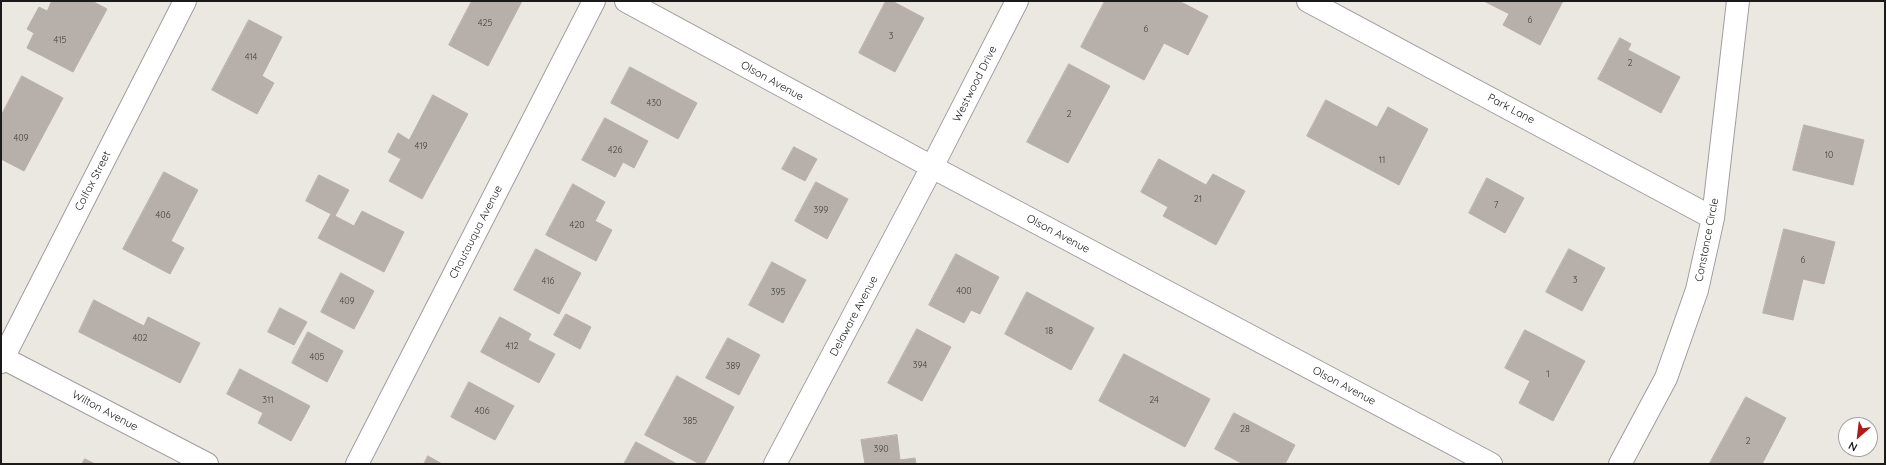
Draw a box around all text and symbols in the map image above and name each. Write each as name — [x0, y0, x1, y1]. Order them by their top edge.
house number: 6 — [1528, 15, 1532, 25]
house number: 425 — [478, 18, 492, 28]
house number: 6 — [1144, 24, 1148, 34]
house number: 3 — [889, 31, 893, 41]
house number: 415 — [54, 35, 66, 45]
street label: Westwood Drive — [950, 44, 1000, 124]
house number: 414 — [245, 52, 257, 62]
street label: Olson Avenue — [738, 58, 806, 104]
house number: 2 — [1628, 58, 1632, 68]
street label: Park Lane — [1485, 91, 1537, 127]
house number: 430 — [647, 98, 661, 108]
house number: 2 — [1067, 109, 1071, 119]
house number: 409 — [13, 133, 29, 143]
house number: 419 — [414, 141, 428, 151]
house number: 426 — [608, 145, 622, 155]
street label: Colfax Street — [72, 149, 114, 213]
house number: 10 — [1825, 150, 1833, 160]
house number: 11 — [1379, 155, 1385, 165]
street label: Chautauqua Avenue — [447, 183, 505, 281]
house number: 21 — [1194, 194, 1202, 204]
street label: Constance Circle — [1692, 197, 1722, 283]
house number: 7 — [1494, 200, 1498, 210]
house number: 399 — [814, 205, 828, 215]
house number: 406 — [156, 210, 170, 220]
street label: Olson Avenue — [1024, 212, 1092, 256]
house number: 420 — [569, 220, 585, 230]
house number: 6 — [1801, 255, 1805, 265]
street label: Delaware Avenue — [827, 274, 881, 358]
house number: 3 — [1573, 275, 1577, 285]
house number: 416 — [542, 276, 554, 286]
house number: 400 — [956, 286, 972, 296]
house number: 395 — [771, 287, 785, 297]
house number: 409 — [339, 296, 355, 306]
house number: 18 — [1045, 326, 1053, 336]
house number: 402 — [132, 333, 148, 343]
house number: 412 — [506, 341, 518, 351]
house number: 405 — [309, 352, 325, 362]
house number: 394 — [913, 360, 927, 370]
house number: 389 — [726, 361, 740, 371]
street label: Olson Avenue — [1310, 364, 1378, 408]
house number: 1 — [1546, 369, 1550, 379]
street label: Wilton Avenue — [70, 388, 140, 434]
house number: 311 — [262, 395, 274, 405]
house number: 24 — [1149, 395, 1159, 405]
house number: 406 — [475, 406, 489, 416]
house number: 385 — [683, 416, 697, 426]
north arrow — [1838, 417, 1878, 457]
house number: 28 — [1240, 424, 1250, 434]
house number: 2 — [1746, 436, 1750, 446]
text: N — [1846, 439, 1860, 455]
house number: 390 — [873, 444, 889, 454]

